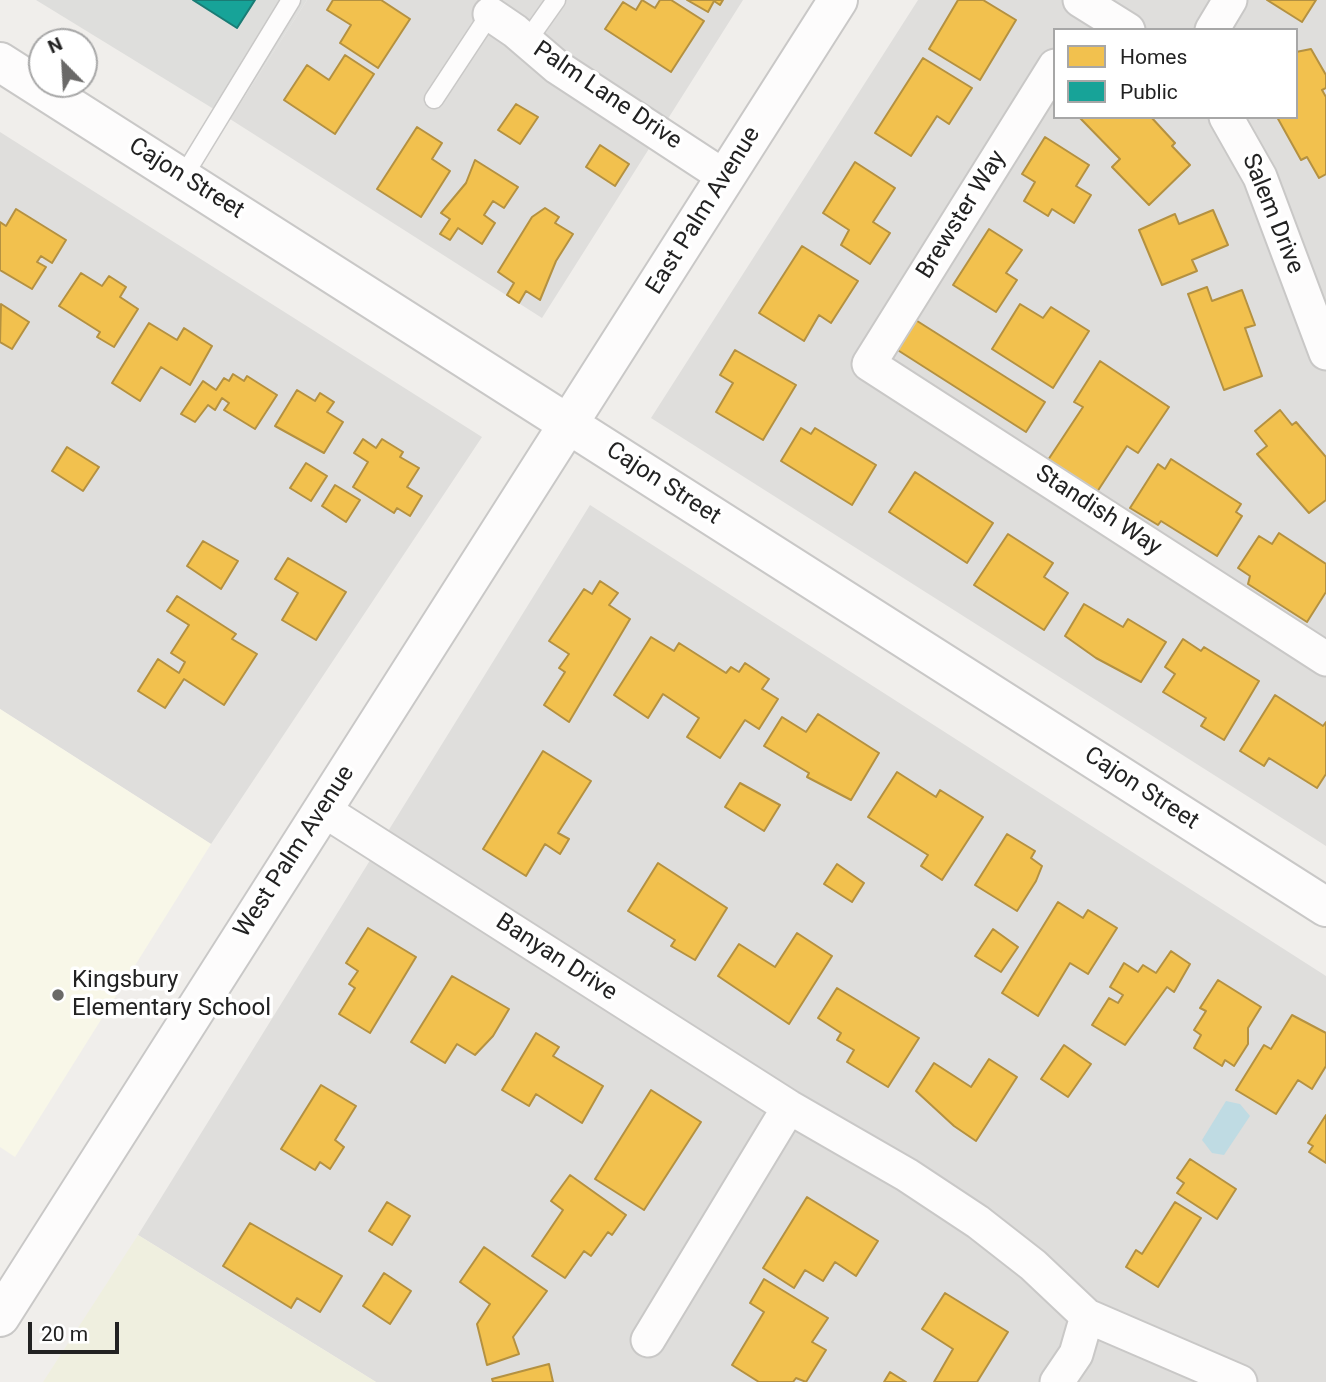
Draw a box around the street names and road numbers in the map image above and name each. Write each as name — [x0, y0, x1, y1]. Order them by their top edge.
street label: Palm Lane Drive — [527, 36, 687, 156]
street label: East Palm Avenue — [641, 122, 767, 300]
street label: Cajon Street — [123, 132, 249, 226]
street label: Brewster Way — [911, 146, 1013, 284]
street label: Salem Drive — [1235, 150, 1309, 278]
street label: Cajon Street — [600, 436, 726, 532]
street label: Standish Way — [1030, 460, 1166, 562]
street label: Cajon Street — [1078, 741, 1204, 837]
street label: West Palm Avenue — [229, 761, 361, 943]
street label: Banyan Drive — [490, 908, 622, 1008]

